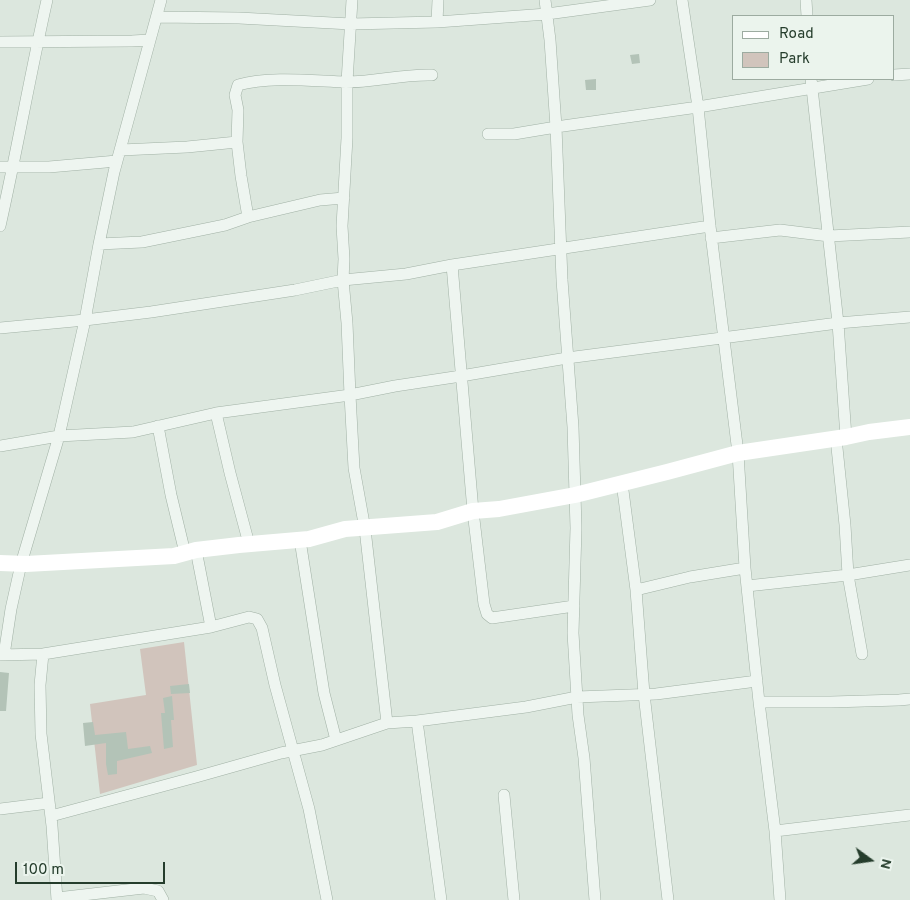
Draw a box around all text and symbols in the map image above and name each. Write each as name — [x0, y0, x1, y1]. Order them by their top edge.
legend — [732, 15, 895, 80]
text: Road — [779, 25, 814, 44]
text: Park — [779, 50, 810, 69]
north arrow — [845, 835, 895, 885]
scale bar — [18, 852, 168, 884]
text: N — [876, 857, 895, 871]
text: 100 m — [23, 861, 64, 880]

